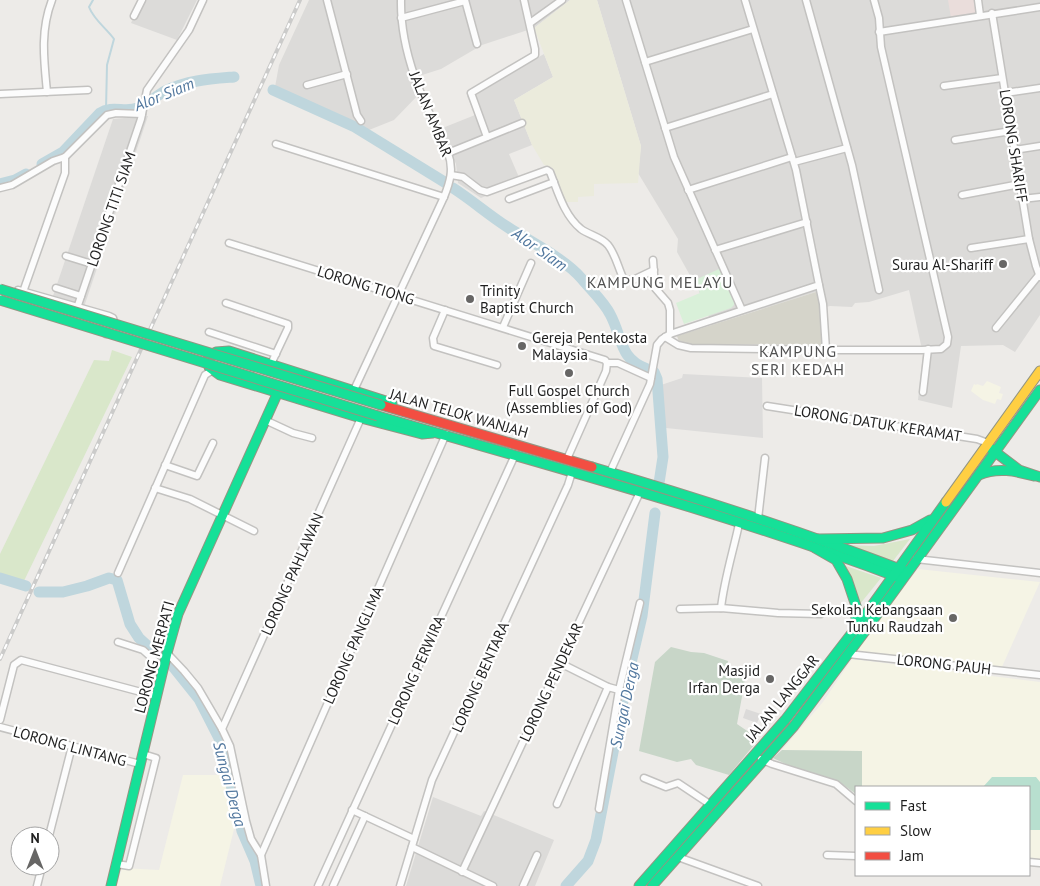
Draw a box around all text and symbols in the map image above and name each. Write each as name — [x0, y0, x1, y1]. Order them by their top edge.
street label: JALAN AMBAR — [405, 68, 457, 160]
water label: Alor Siam — [130, 73, 197, 115]
street label: LORONG SHARIFF — [996, 88, 1032, 204]
street label: LORONG TITI SIAM — [82, 149, 140, 269]
water label: Alor Siam — [508, 222, 572, 275]
place label: Surau Al-Shariff — [892, 255, 994, 274]
marker: Surau Al-Shariff — [997, 258, 1009, 270]
street label: LORONG TIONG — [315, 261, 417, 309]
district label: KAMPUNG MELAYU — [587, 272, 733, 292]
place label: Trinity Baptist Church — [480, 281, 574, 317]
marker: Trinity Baptist Church — [464, 293, 476, 305]
place label: Gereja Pentekosta Malaysia — [532, 328, 647, 364]
marker: Gereja Pentekosta Malaysia — [516, 340, 528, 352]
district label: KAMPUNG SERI KEDAH — [751, 341, 845, 379]
marker: Full Gospel Church (Assemblies of God) — [563, 367, 575, 379]
place label: Full Gospel Church (Assemblies of God) — [506, 381, 632, 417]
street label: JALAN TELOK WANJAH — [387, 384, 530, 442]
street label: LORONG DATUK KERAMAT — [793, 400, 964, 446]
street label: LORONG PAHLAWAN — [256, 510, 328, 638]
street label: LORONG PANGLIMA — [318, 583, 388, 707]
street label: LORONG MERPATI — [130, 599, 178, 715]
place label: Sekolah Kebangsaan Tunku Raudzah — [811, 600, 943, 636]
street label: LORONG PERWIRA — [383, 612, 449, 728]
marker: Sekolah Kebangsaan Tunku Raudzah — [947, 612, 959, 624]
street label: LORONG BENTARA — [447, 619, 513, 735]
street label: LORONG PENDEKAR — [515, 619, 587, 745]
street label: LORONG PAUH — [896, 650, 992, 678]
street label: JALAN LANGGAR — [740, 651, 823, 746]
water label: Sungai Derga — [605, 660, 643, 750]
place label: Masjid Irfan Derga — [688, 661, 760, 697]
marker: Masjid Irfan Derga — [764, 673, 776, 685]
street label: LORONG LINTANG — [11, 722, 129, 770]
water label: Sungai Derga — [209, 739, 251, 829]
legend — [855, 786, 1030, 876]
text: Fast — [900, 796, 927, 815]
text: Slow — [900, 821, 931, 840]
north arrow — [10, 826, 60, 876]
text: N — [30, 829, 40, 847]
text: Jam — [899, 846, 924, 865]

